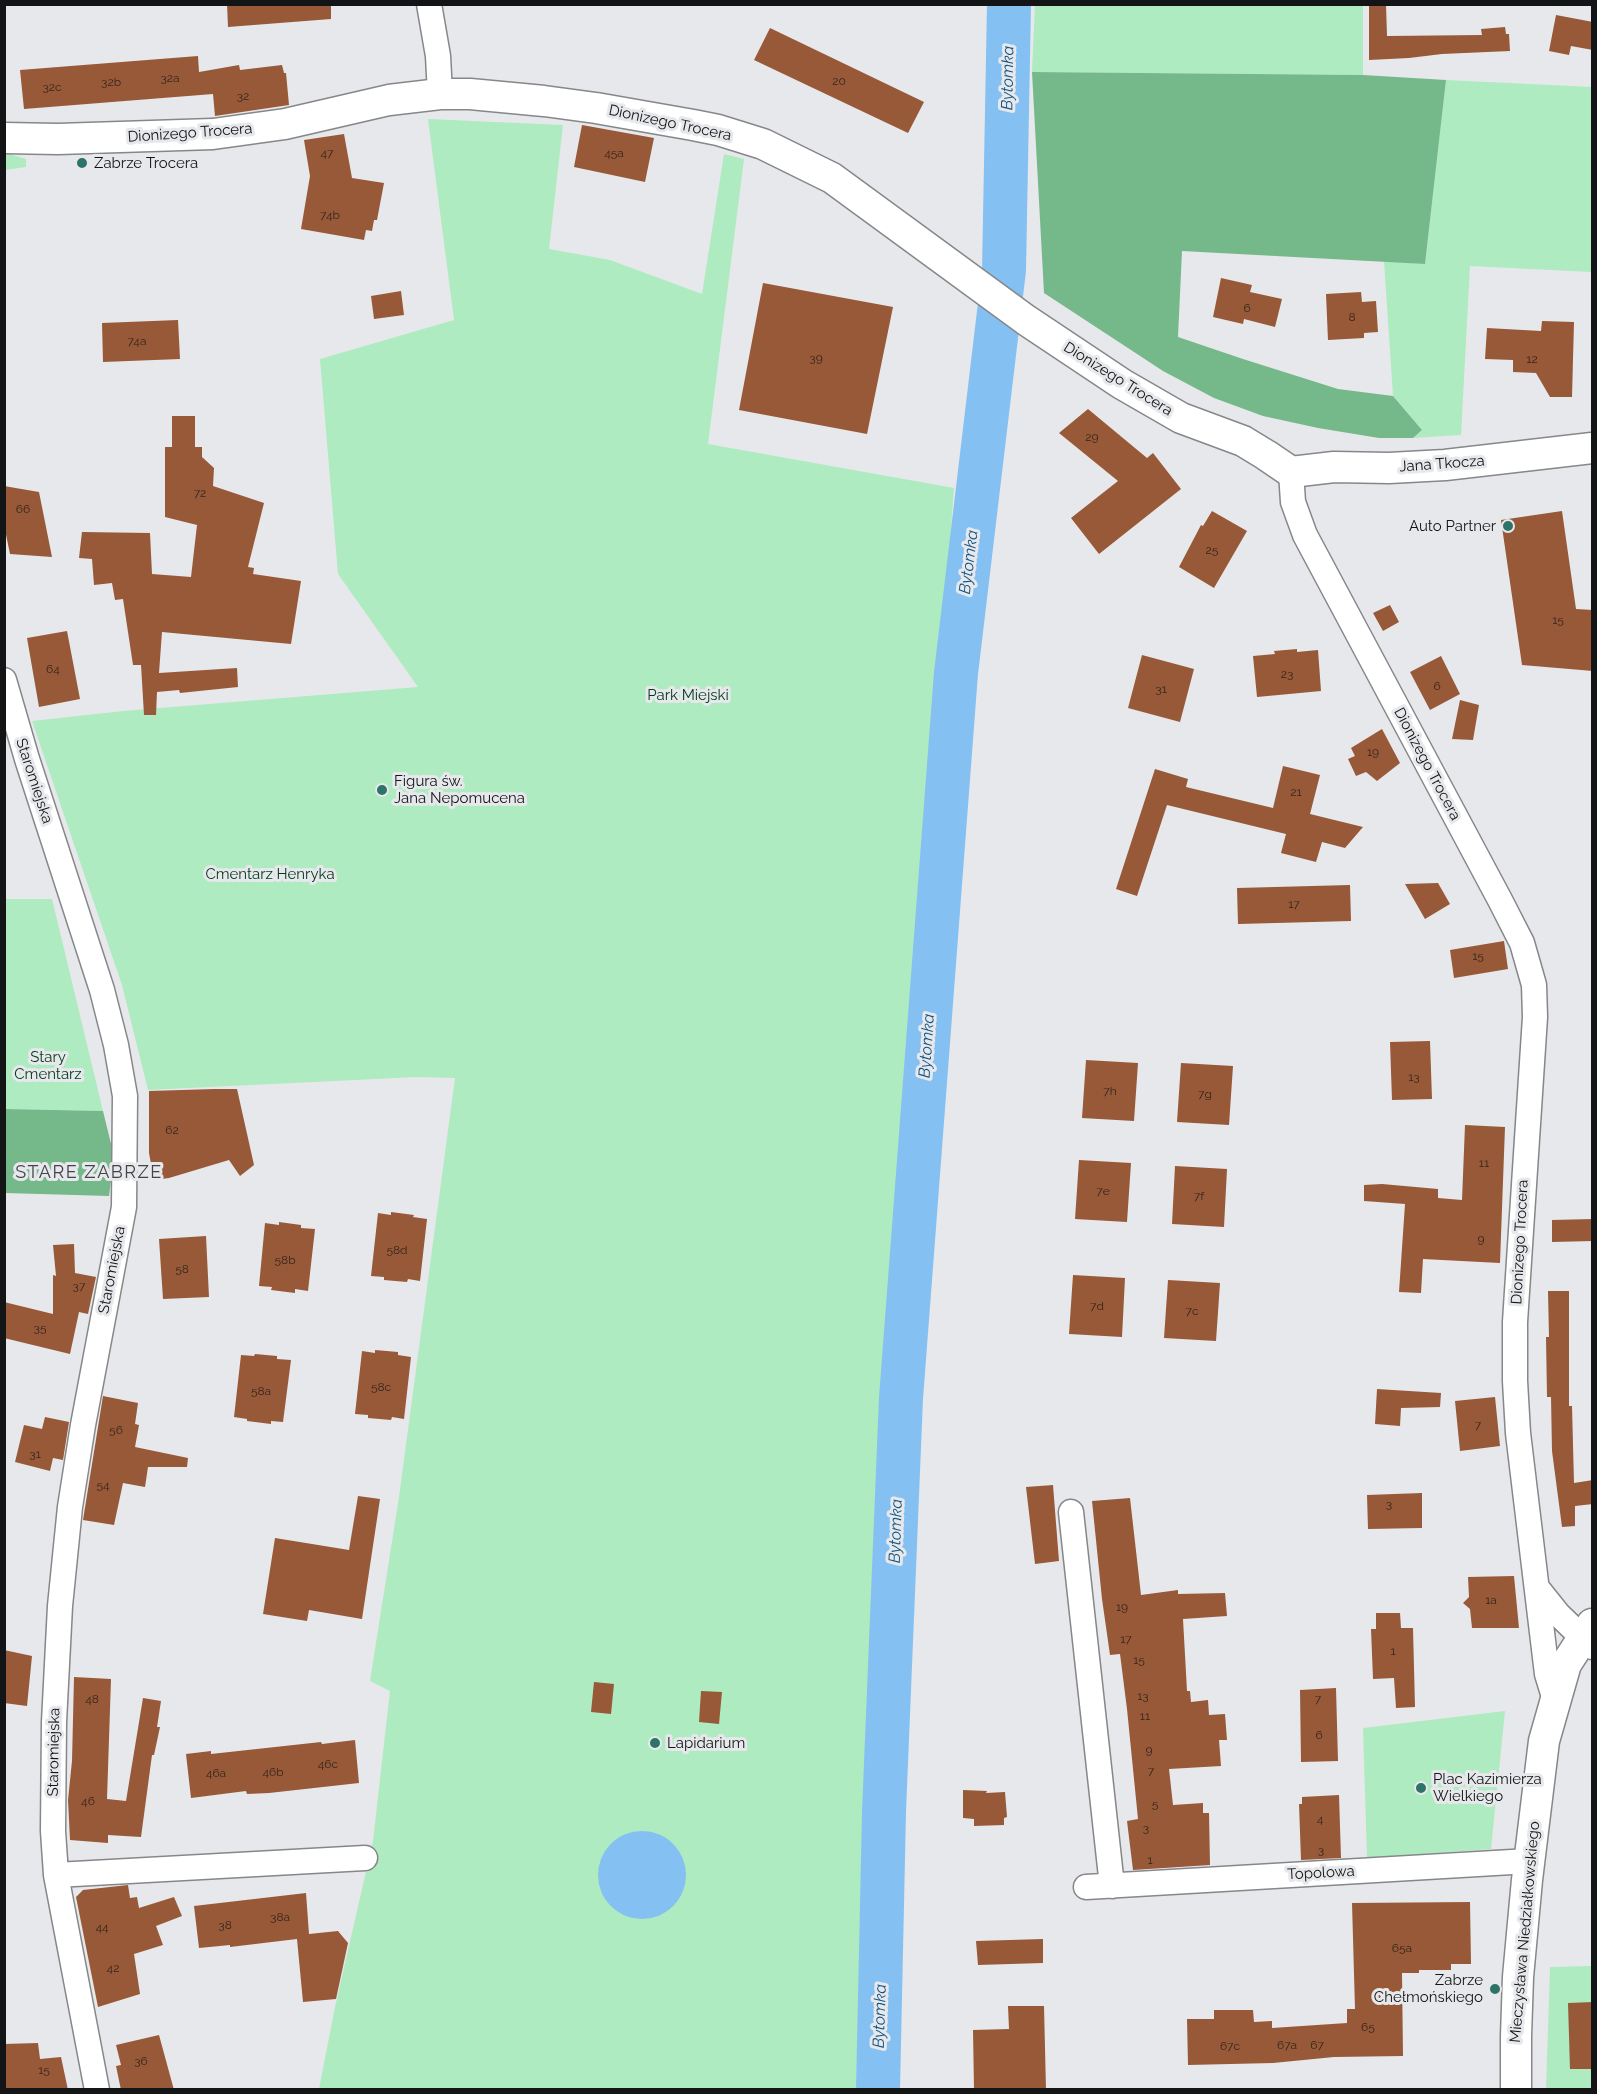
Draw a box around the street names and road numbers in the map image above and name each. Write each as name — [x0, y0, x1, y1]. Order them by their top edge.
street label: Dionizego Trocera — [607, 101, 733, 145]
street label: Dionizego Trocera — [127, 120, 253, 146]
street label: Dionizego Trocera — [1060, 338, 1176, 420]
street label: Jana Tkocza — [1399, 452, 1485, 476]
street label: Dionizego Trocera — [1390, 705, 1464, 823]
street label: Staromiejska — [12, 736, 56, 826]
street label: Dionizego Trocera — [1508, 1179, 1532, 1305]
street label: Staromiejska — [95, 1225, 129, 1315]
street label: Staromiejska — [44, 1708, 64, 1796]
street label: Mieczysława Niedziałkowskiego — [1506, 1821, 1544, 2043]
street label: Topolowa — [1287, 1862, 1355, 1884]

